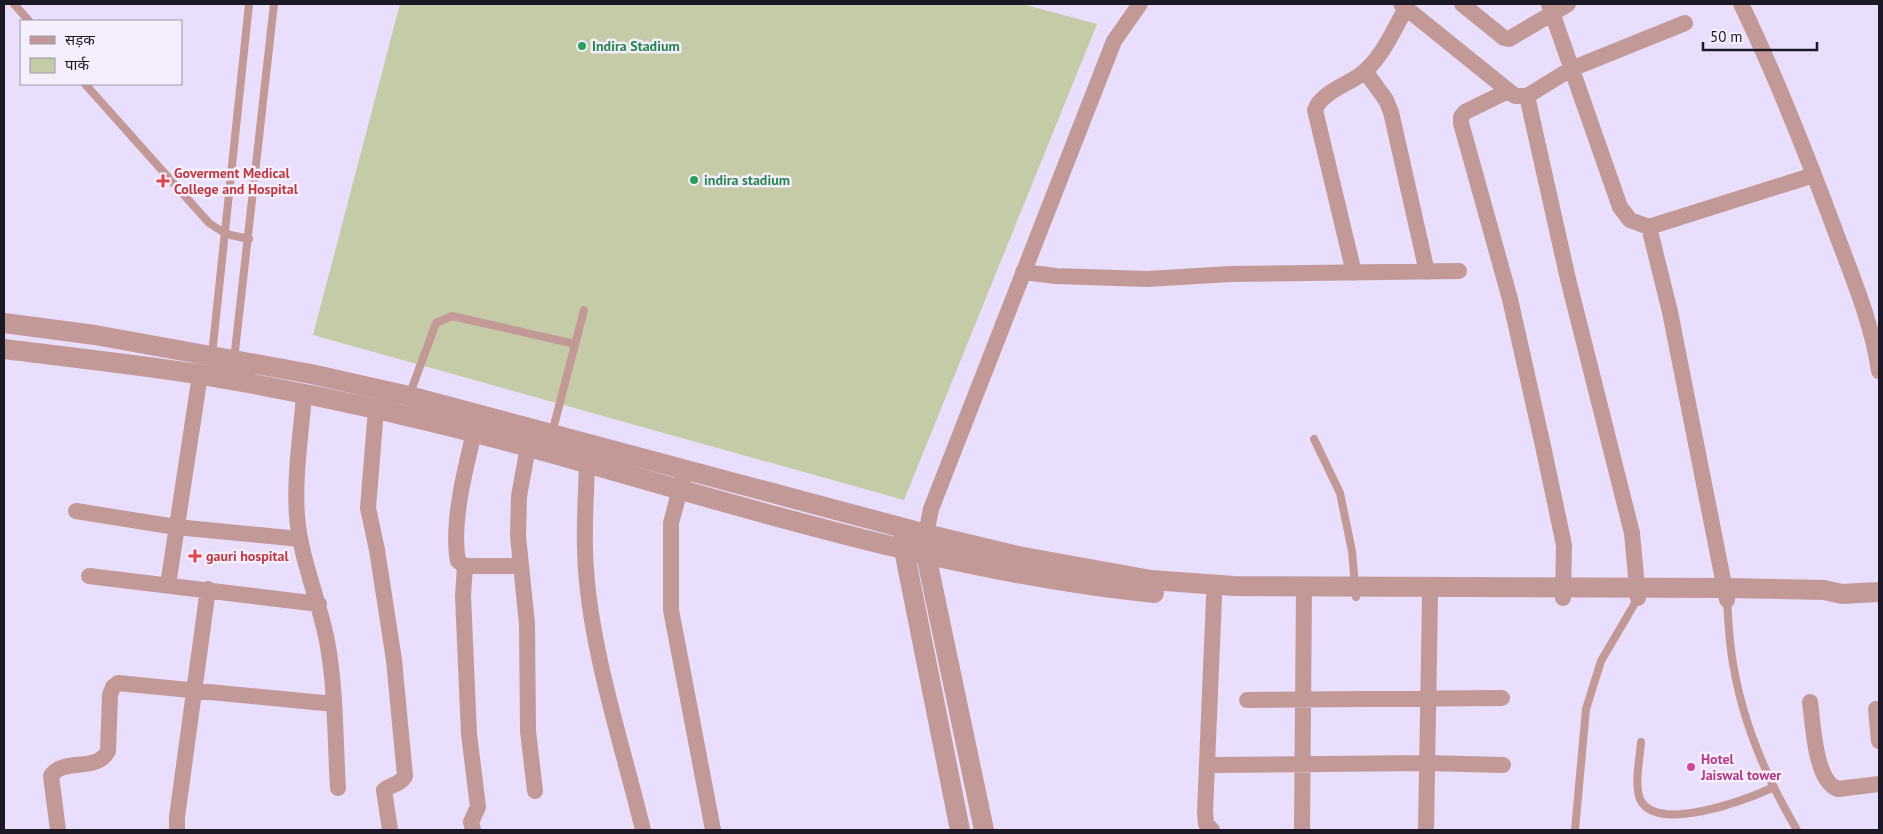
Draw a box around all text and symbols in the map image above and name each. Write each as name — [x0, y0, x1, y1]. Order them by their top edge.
legend — [20, 20, 182, 85]
scale bar — [1703, 20, 1817, 52]
text: 50 m — [1710, 27, 1743, 46]
text: सड़क — [65, 30, 95, 49]
place label: Indira Stadium — [592, 37, 680, 55]
marker: Indira Stadium — [576, 40, 588, 52]
text: पार्क — [65, 55, 89, 74]
place label: Goverment Medical College and Hospital — [174, 164, 299, 198]
place label: indira stadium — [704, 171, 790, 189]
marker: Goverment Medical College and Hospital — [156, 174, 170, 188]
marker: indira stadium — [688, 174, 700, 186]
place label: gauri hospital — [206, 547, 289, 565]
marker: gauri hospital — [188, 549, 202, 563]
place label: Hotel Jaiswal tower — [1700, 750, 1781, 784]
marker: Hotel Jaiswal tower — [1685, 761, 1697, 773]

